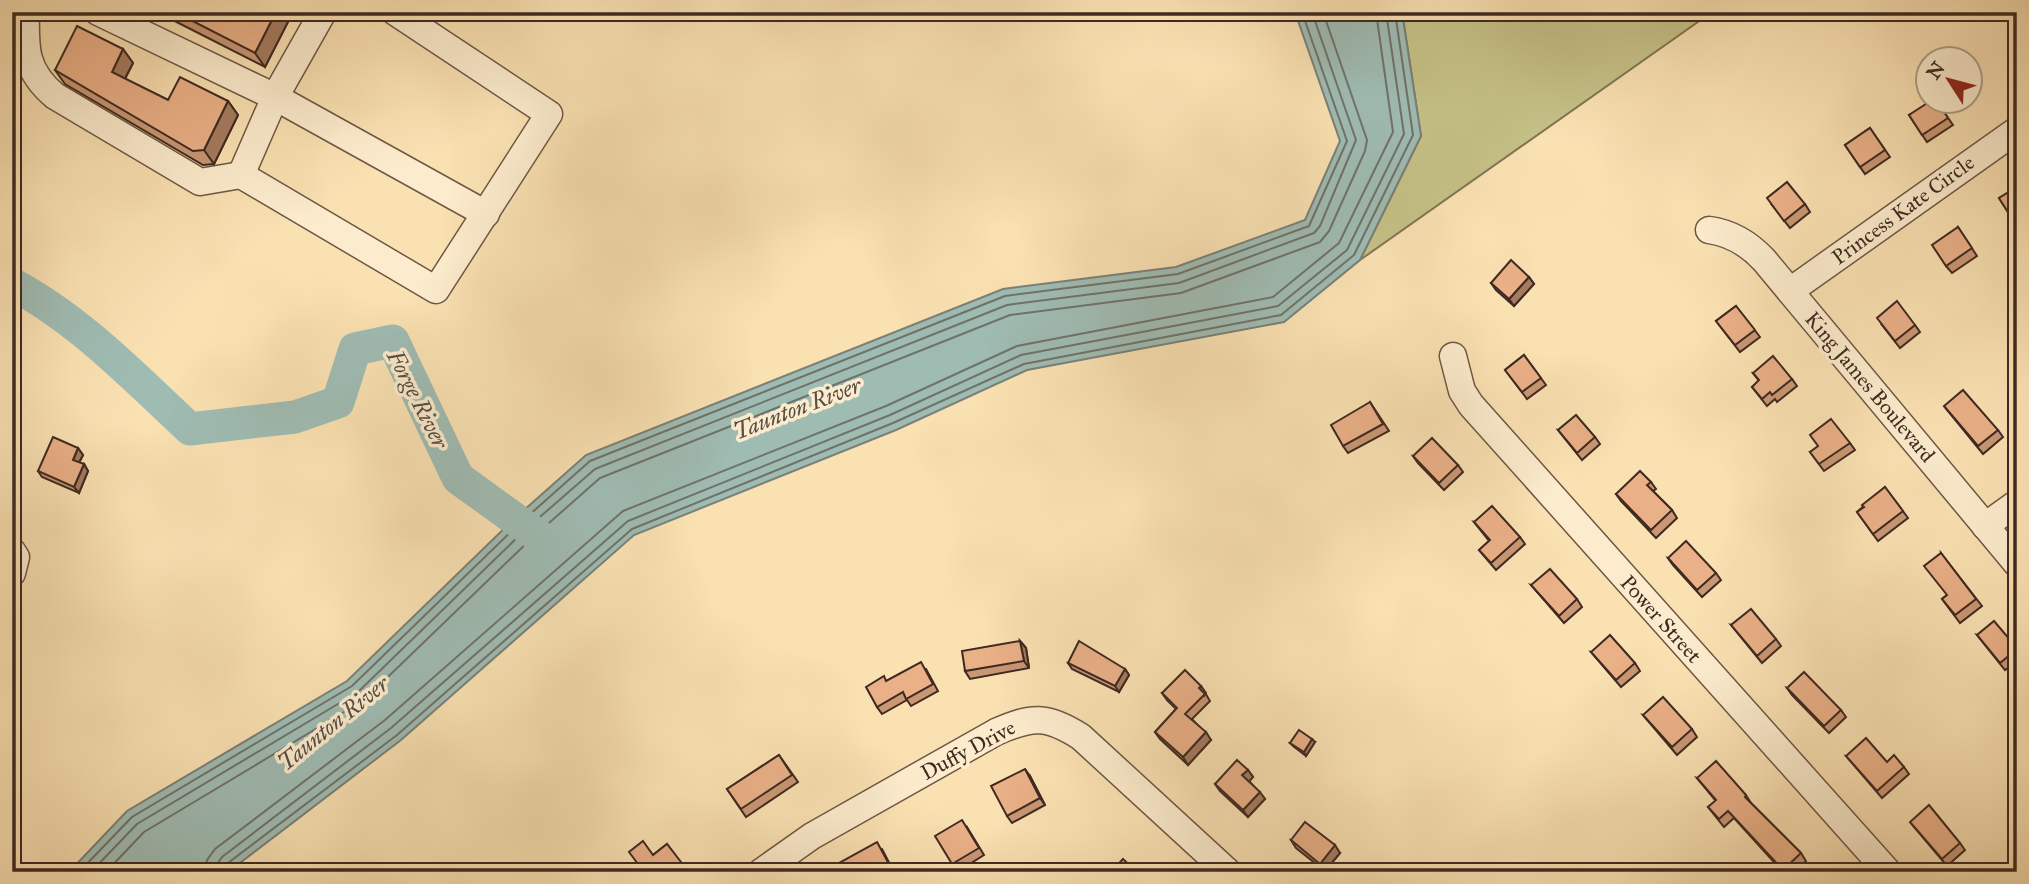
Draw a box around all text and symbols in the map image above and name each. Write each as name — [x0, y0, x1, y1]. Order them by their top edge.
north arrow — [1913, 46, 1983, 116]
text: N — [1922, 57, 1950, 84]
street label: Princess Kate Circle — [1827, 149, 1980, 270]
street label: King James Boulevard — [1799, 306, 1941, 468]
water label: Forge River — [381, 344, 455, 454]
water label: Taunton River — [729, 370, 866, 445]
street label: Power Street — [1615, 570, 1708, 669]
water label: Taunton River — [272, 669, 395, 776]
street label: Duffy Drive — [916, 714, 1020, 786]

